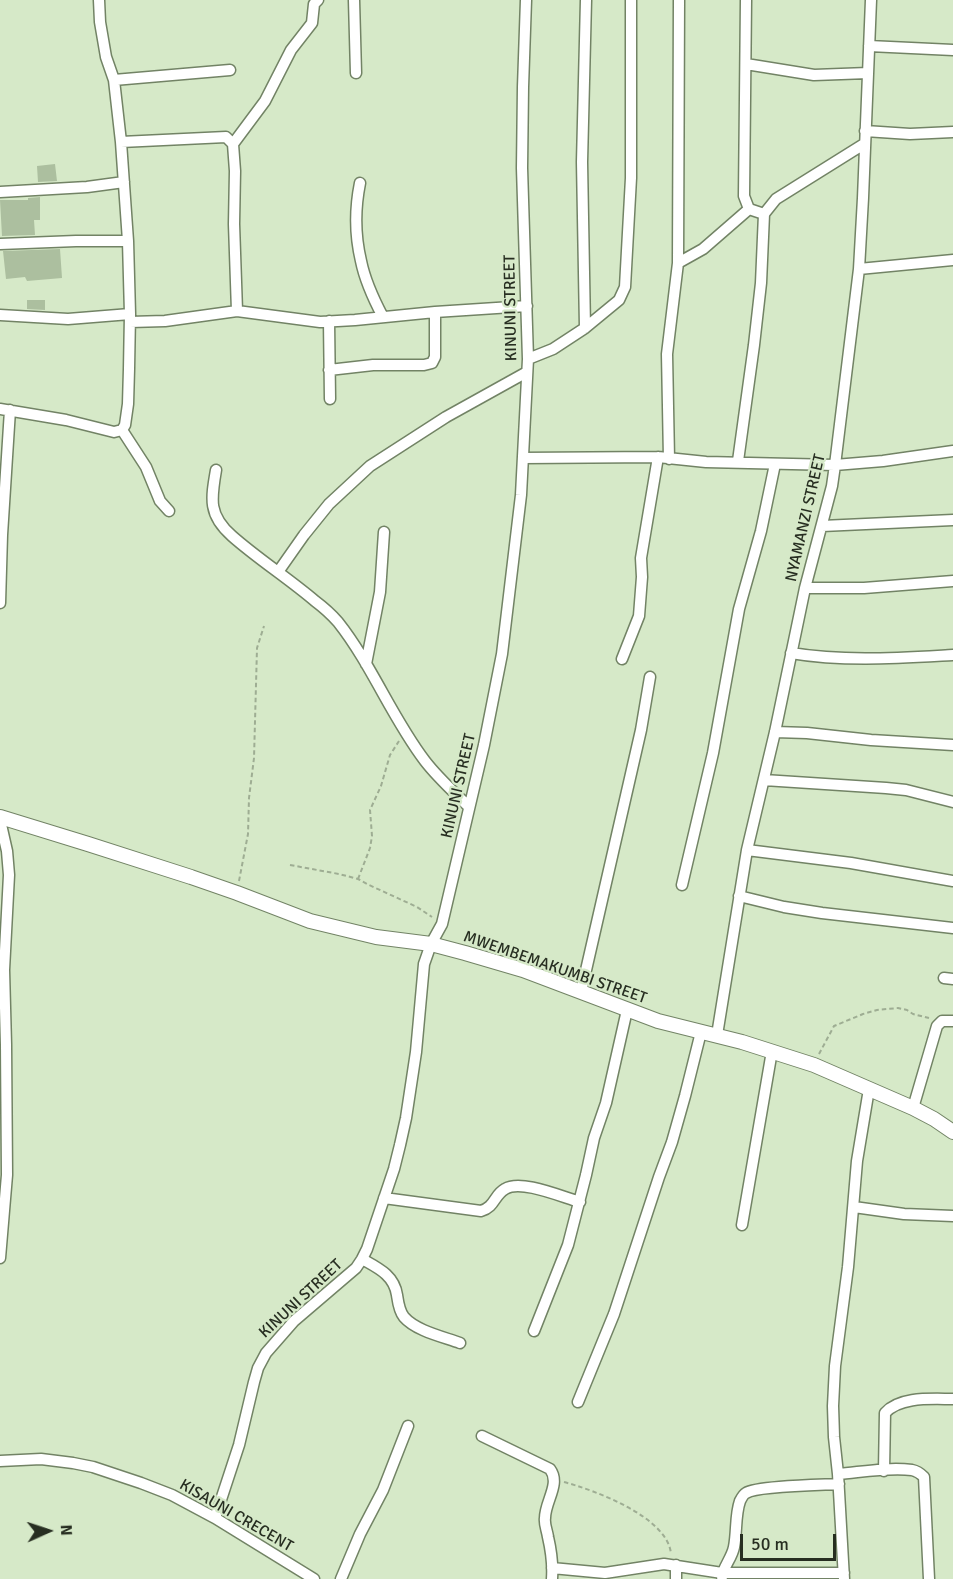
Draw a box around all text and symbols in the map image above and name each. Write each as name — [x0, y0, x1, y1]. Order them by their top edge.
street label: KINUNI STREET — [500, 254, 522, 362]
street label: NYAMANZI STREET — [782, 452, 830, 584]
street label: KINUNI STREET — [438, 732, 480, 840]
street label: MWEMBEMAKUMBI STREET — [461, 928, 649, 1008]
street label: KINUNI STREET — [255, 1256, 347, 1342]
street label: KISAUNI CRECENT — [176, 1476, 296, 1556]
north arrow — [18, 1501, 78, 1561]
scale bar — [743, 1522, 839, 1560]
text: N — [56, 1524, 76, 1536]
text: 50 m — [751, 1533, 789, 1555]

